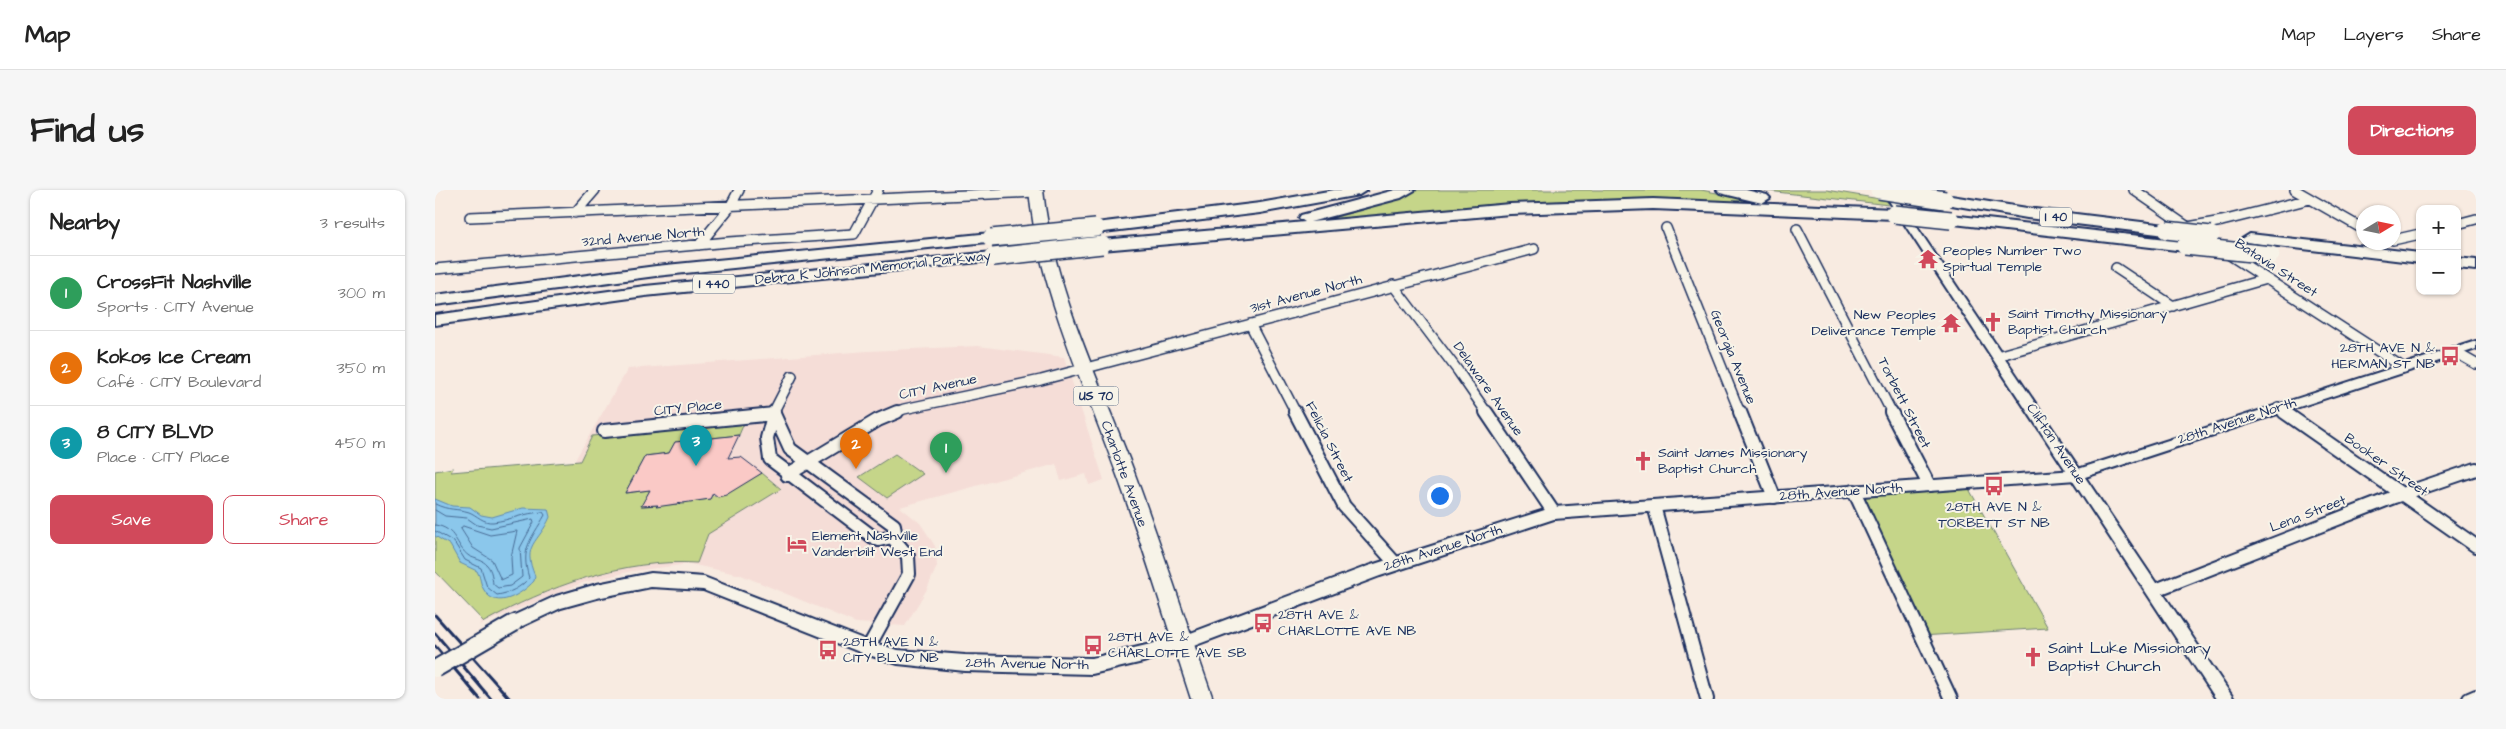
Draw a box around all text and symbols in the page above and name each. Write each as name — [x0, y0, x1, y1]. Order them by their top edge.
text: Map — [25, 18, 70, 52]
text: Map — [2281, 22, 2315, 47]
text: Layers — [2343, 22, 2404, 47]
text: Share — [2432, 22, 2481, 47]
text: Find us — [30, 106, 144, 155]
button: Directions — [2348, 106, 2476, 155]
north arrow — [2356, 205, 2401, 250]
map controls — [2416, 205, 2461, 295]
button: + — [2416, 205, 2461, 250]
text: Nearby — [50, 208, 120, 237]
road number: I 40 — [2040, 208, 2072, 226]
text: 3 results — [320, 212, 385, 234]
street label: 32nd Avenue North — [581, 222, 705, 252]
street label: Batavia Street — [2231, 234, 2322, 302]
place label: Peoples Number Two Spirtual Temple — [1943, 241, 2081, 277]
street label: Debra K Johnson Memorial Parkway — [754, 246, 992, 290]
temple icon: Peoples Number Two Spirtual Temple — [1917, 248, 1939, 270]
button: − — [2416, 250, 2461, 295]
text: CrossFit Nashville — [97, 269, 252, 296]
street label: 31st Avenue North — [1248, 269, 1364, 319]
road number: I 440 — [693, 275, 735, 294]
text: 1 — [65, 282, 67, 304]
text: 300 m — [338, 282, 385, 304]
text: Sports · C1TY Avenue — [97, 296, 254, 318]
place label: Saint Timothy Missionary Baptist Church — [2008, 304, 2168, 340]
place label: New Peoples Deliverance Temple — [1812, 305, 1936, 341]
street label: Georgia Avenue — [1705, 307, 1761, 408]
church icon: Saint Timothy Missionary Baptist Church — [1982, 311, 2004, 333]
temple icon: New Peoples Deliverance Temple — [1940, 312, 1962, 334]
street label: Delaware Avenue — [1448, 338, 1528, 440]
place label: 28TH AVE N & HERMAN ST NB — [2331, 338, 2436, 374]
text: Kokos Ice Cream — [97, 344, 250, 371]
bus stop icon: 28TH AVE N & HERMAN ST NB — [2439, 345, 2461, 367]
street label: Torbett Street — [1872, 354, 1936, 452]
text: 2 — [61, 357, 71, 379]
text: 350 m — [337, 357, 385, 379]
street label: C1TY Avenue — [897, 369, 979, 405]
text: Café · C1TY Boulevard — [97, 371, 261, 393]
road number: US 70 — [1073, 387, 1119, 406]
street label: 28th Avenue North — [2175, 392, 2299, 450]
street label: C1TY Place — [653, 394, 723, 422]
street label: Felicia Street — [1300, 398, 1358, 486]
street label: Clifton Avenue — [2021, 399, 2091, 489]
street label: Charlotte Avenue — [1095, 418, 1153, 530]
text: 8 C1TY BLVD — [97, 419, 213, 446]
pin: 3 — [680, 425, 712, 466]
pin: 2 — [840, 428, 872, 469]
street label: Booker Street — [2340, 429, 2432, 502]
text: 3 — [62, 432, 70, 454]
text: 450 m — [334, 432, 385, 454]
pin: 1 — [930, 432, 962, 473]
place label: Saint James Missionary Baptist Church — [1658, 443, 1808, 479]
text: Place · C1TY Place — [97, 446, 230, 468]
church icon: Saint James Missionary Baptist Church — [1632, 450, 1654, 472]
bus stop icon: 28TH AVE N & TORBETT ST NB — [1983, 475, 2005, 497]
street label: 28th Avenue North — [1779, 478, 1903, 506]
your location — [1427, 483, 1453, 509]
street label: Lena Street — [2267, 490, 2349, 538]
button: Save — [50, 495, 213, 544]
button: Share — [223, 495, 385, 544]
place label: 28TH AVE N & TORBETT ST NB — [1938, 497, 2050, 533]
street label: 28th Avenue North — [1381, 519, 1505, 577]
place label: Element Nashville Vanderbilt West End — [812, 526, 942, 562]
hotel icon: Element Nashville Vanderbilt West End — [786, 533, 808, 555]
place label: 28TH AVE & CHARLOTTE AVE NB — [1278, 605, 1416, 641]
bus stop icon: 28TH AVE & CHARLOTTE AVE NB — [1252, 612, 1274, 634]
place label: 28TH AVE & CHARLOTTE AVE SB — [1108, 627, 1246, 663]
place label: 28TH AVE N & CITY BLVD NB — [843, 632, 939, 668]
bus stop icon: 28TH AVE & CHARLOTTE AVE SB — [1082, 634, 1104, 656]
place label: Saint Luke Missionary Baptist Church — [2048, 637, 2211, 677]
bus stop icon: 28TH AVE N & CITY BLVD NB — [817, 639, 839, 661]
church icon: Saint Luke Missionary Baptist Church — [2022, 646, 2044, 668]
street label: 28th Avenue North — [965, 653, 1089, 675]

